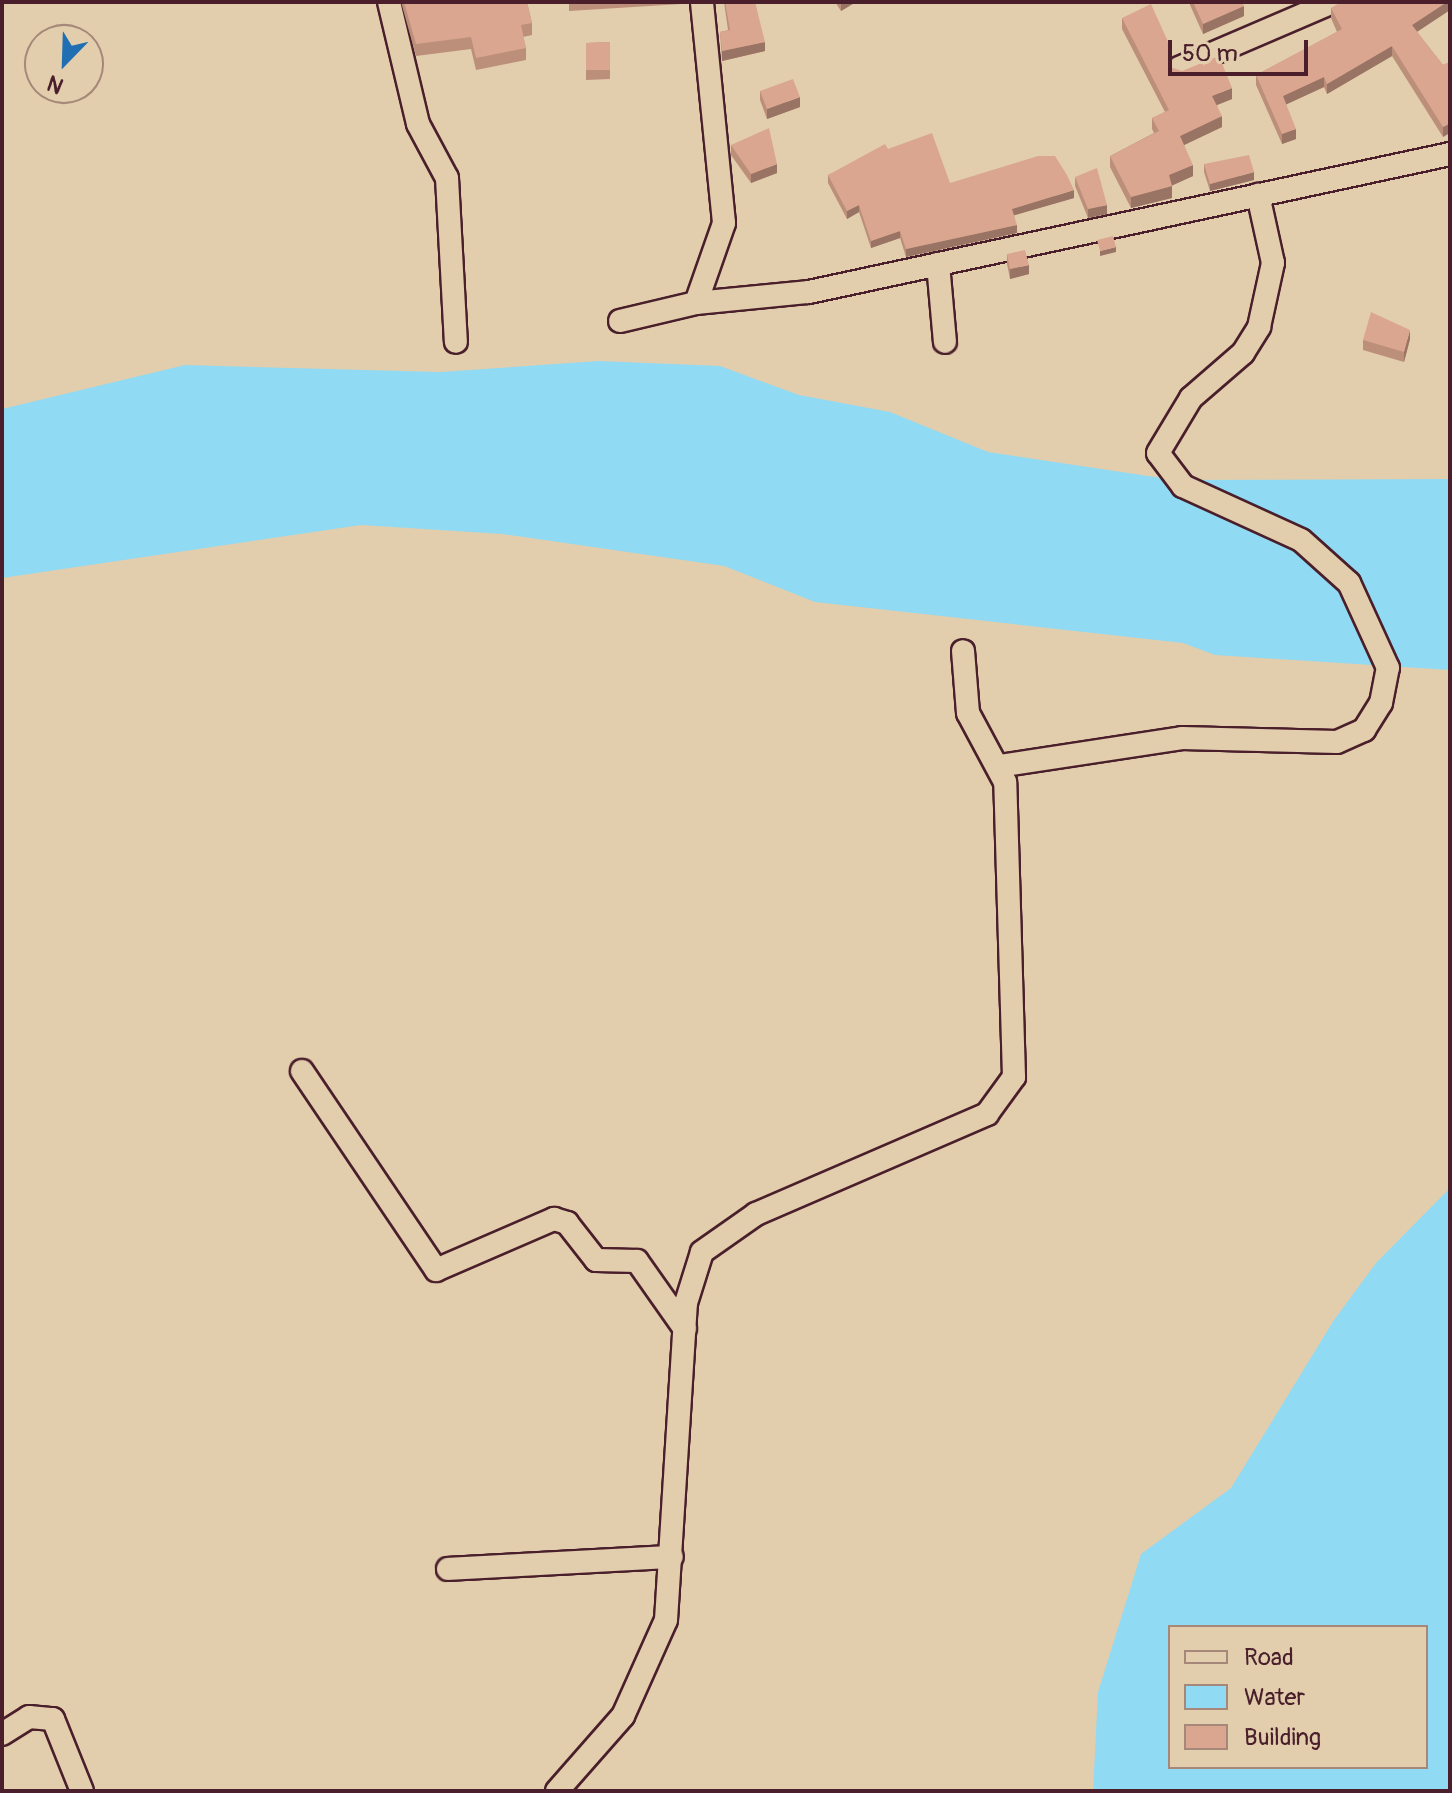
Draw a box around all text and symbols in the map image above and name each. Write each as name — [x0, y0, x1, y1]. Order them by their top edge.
north arrow — [24, 24, 104, 104]
scale bar — [1172, 24, 1312, 74]
text: 50 m — [1182, 39, 1238, 68]
text: N — [43, 68, 68, 100]
legend — [1168, 1625, 1428, 1769]
text: Road — [1244, 1643, 1294, 1672]
text: Water — [1244, 1683, 1305, 1712]
text: Building — [1244, 1723, 1321, 1752]

